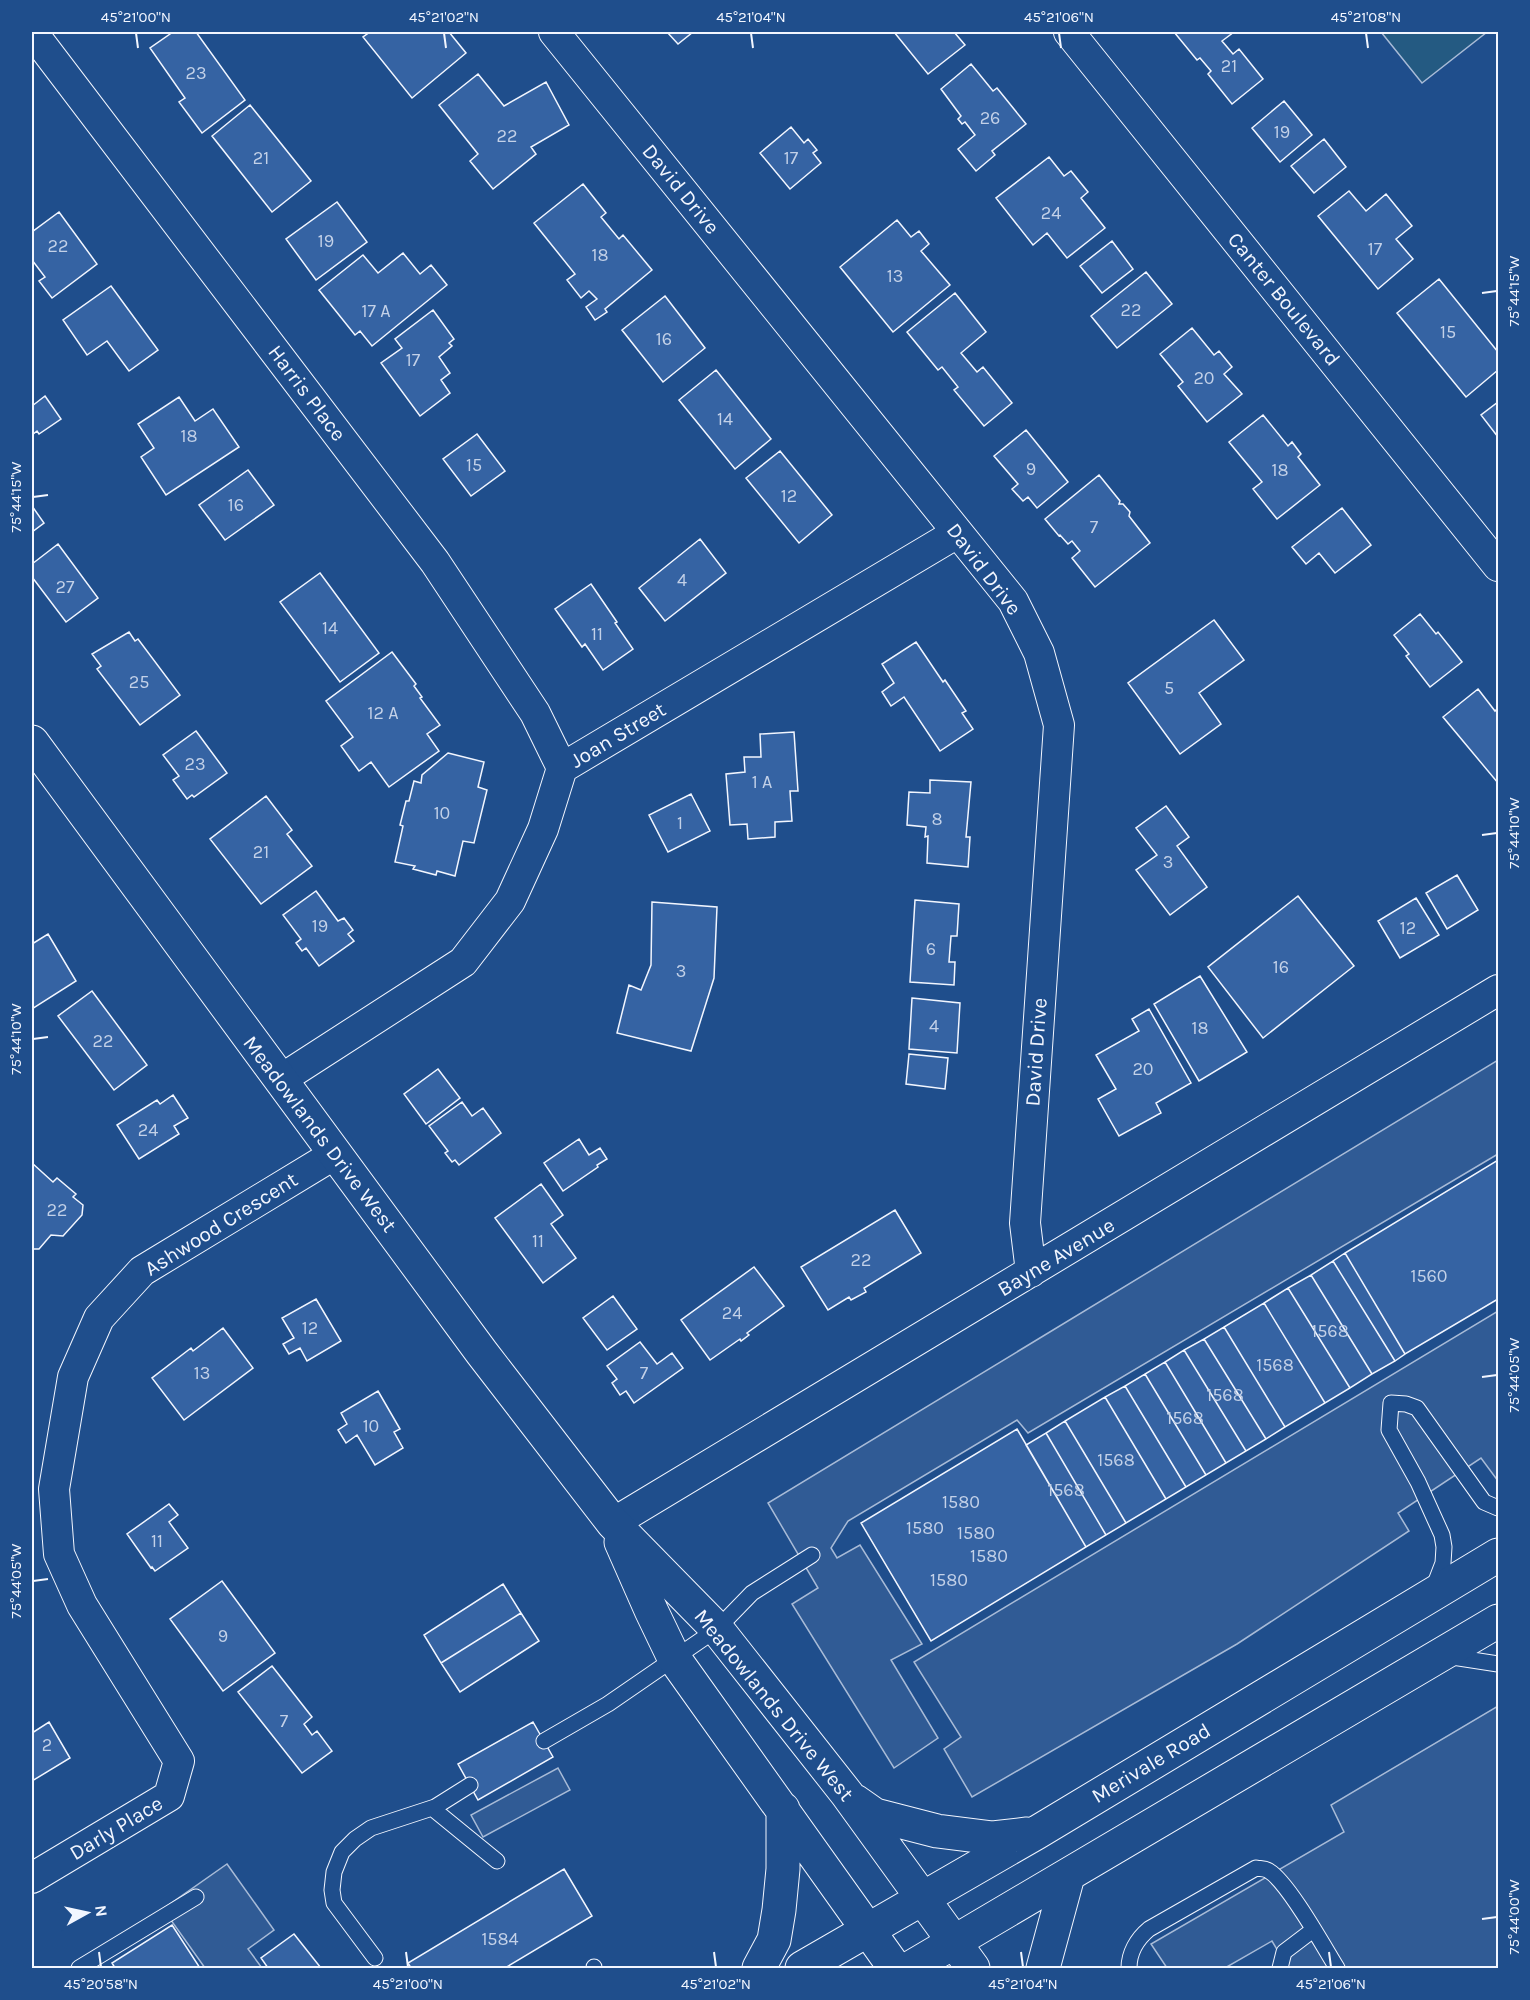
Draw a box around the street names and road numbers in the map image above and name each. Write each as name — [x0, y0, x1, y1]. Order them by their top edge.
street label: David Drive — [637, 139, 725, 239]
street label: Canter Boulevard — [1223, 228, 1345, 370]
street label: Harris Place — [263, 340, 351, 446]
street label: David Drive — [942, 518, 1026, 620]
street label: Joan Street — [566, 697, 670, 773]
street label: David Drive — [1020, 997, 1052, 1107]
street label: Meadowlands Drive West — [238, 1031, 402, 1237]
street label: Ashwood Crescent — [140, 1167, 302, 1281]
street label: Bayne Avenue — [993, 1213, 1119, 1301]
street label: Meadowlands Drive West — [689, 1604, 859, 1806]
street label: Merivale Road — [1087, 1718, 1215, 1808]
street label: Darly Place — [65, 1791, 167, 1865]

